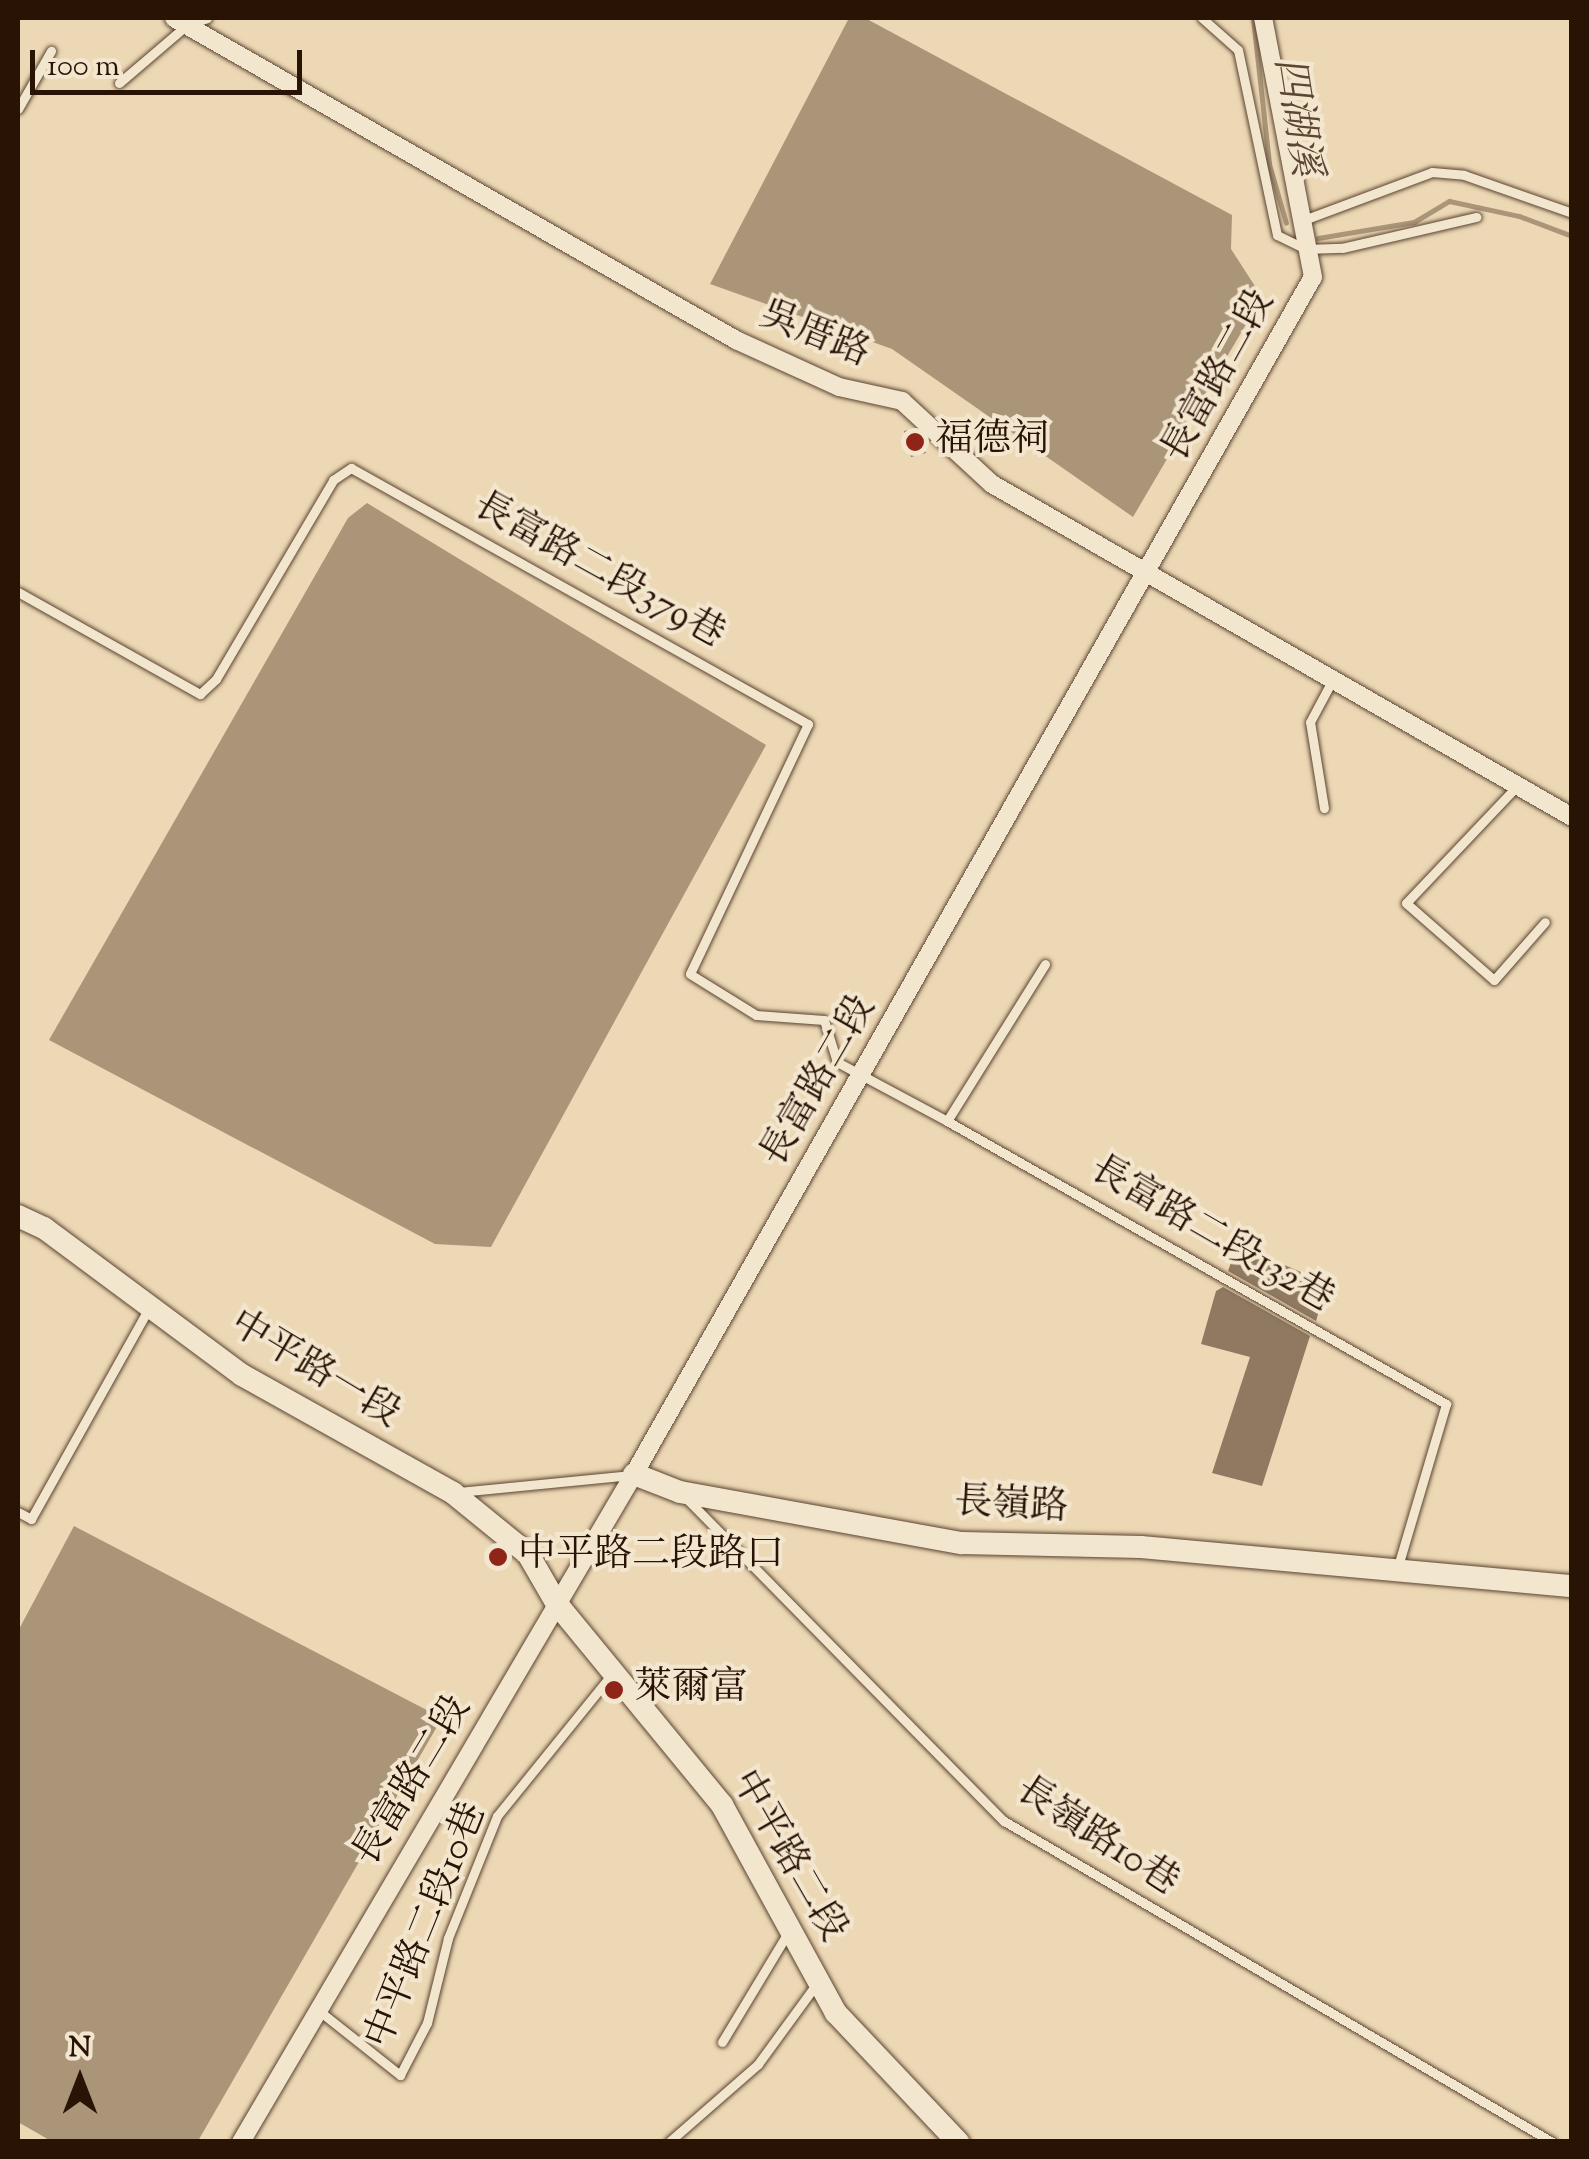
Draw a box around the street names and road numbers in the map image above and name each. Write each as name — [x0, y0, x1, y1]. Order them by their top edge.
street label: 長富路二段 — [1154, 283, 1286, 471]
street label: 吳厝路 — [753, 294, 875, 378]
street label: 長富路二段379巷 — [464, 484, 732, 660]
street label: 長富路二段 — [753, 988, 887, 1176]
street label: 長富路二段132巷 — [1081, 1148, 1341, 1324]
street label: 中平路一段 — [221, 1303, 407, 1439]
street label: 長嶺路 — [953, 1481, 1069, 1533]
street label: 長富路二段 — [346, 1689, 482, 1875]
street label: 中平路二段 — [720, 1763, 854, 1951]
street label: 長嶺路10巷 — [1006, 1769, 1186, 1907]
street label: 中平路二段10巷 — [358, 1797, 498, 2055]

